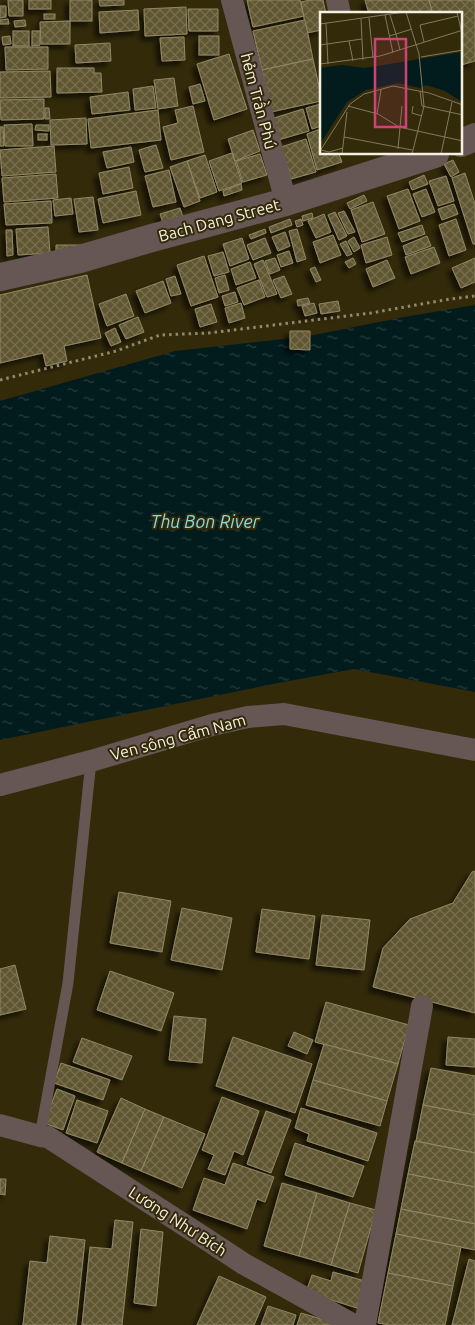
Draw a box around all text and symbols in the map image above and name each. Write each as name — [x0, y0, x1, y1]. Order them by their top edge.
inset map — [320, 12, 462, 155]
street label: hẻm Trần Phú — [238, 50, 283, 151]
street label: Bach Dang Street — [156, 195, 282, 245]
water label: Thu Bon River — [151, 511, 260, 531]
street label: Ven sông Cẩm Nam — [108, 710, 248, 764]
street label: Lương Như Bích — [126, 1183, 230, 1259]

